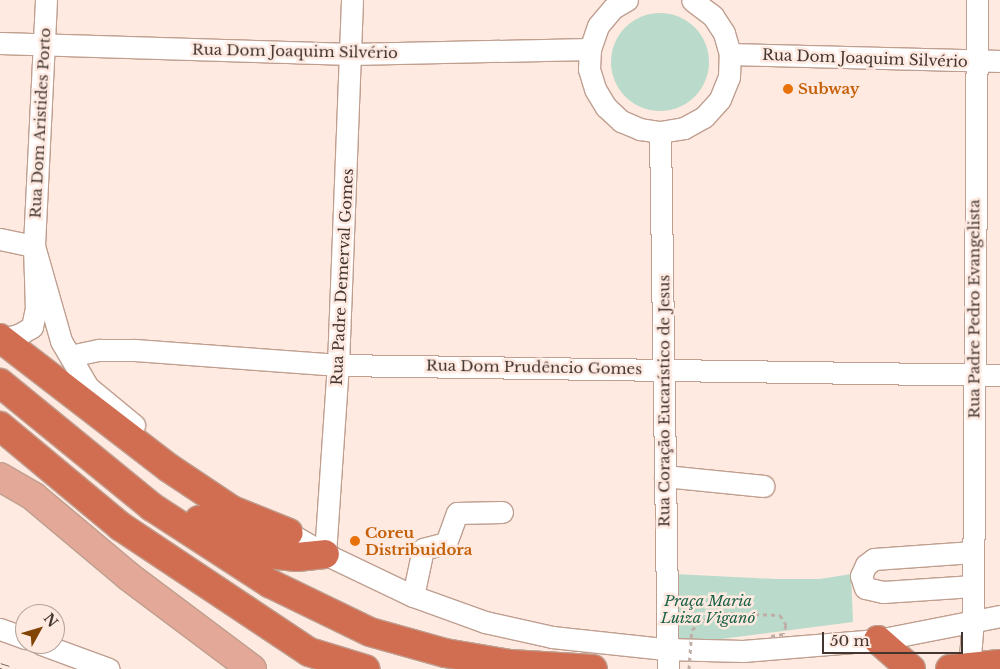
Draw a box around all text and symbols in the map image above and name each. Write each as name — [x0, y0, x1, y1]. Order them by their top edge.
street label: Rua Dom Aristides Porto — [26, 27, 54, 219]
street label: Rua Dom Joaquim Silvério — [192, 40, 398, 62]
street label: Rua Dom Joaquim Silvério — [762, 45, 968, 71]
place label: Subway — [798, 80, 859, 98]
marker: Subway — [782, 83, 794, 95]
street label: Rua Padre Demerval Gomes — [327, 168, 357, 386]
street label: Rua Padre Pedro Evangelista — [965, 199, 983, 419]
street label: Rua Coração Eucarístico de Jesus — [655, 275, 673, 527]
street label: Rua Dom Prudêncio Gomes — [426, 356, 642, 378]
place label: Coreu Distribuidora — [365, 523, 472, 558]
marker: Coreu Distribuidora — [349, 535, 361, 547]
park label: Praça Maria Luiza Viganó — [660, 591, 756, 626]
north arrow — [15, 604, 65, 654]
text: N — [40, 609, 62, 631]
scale bar — [825, 622, 966, 654]
text: 50 m — [830, 631, 870, 650]

